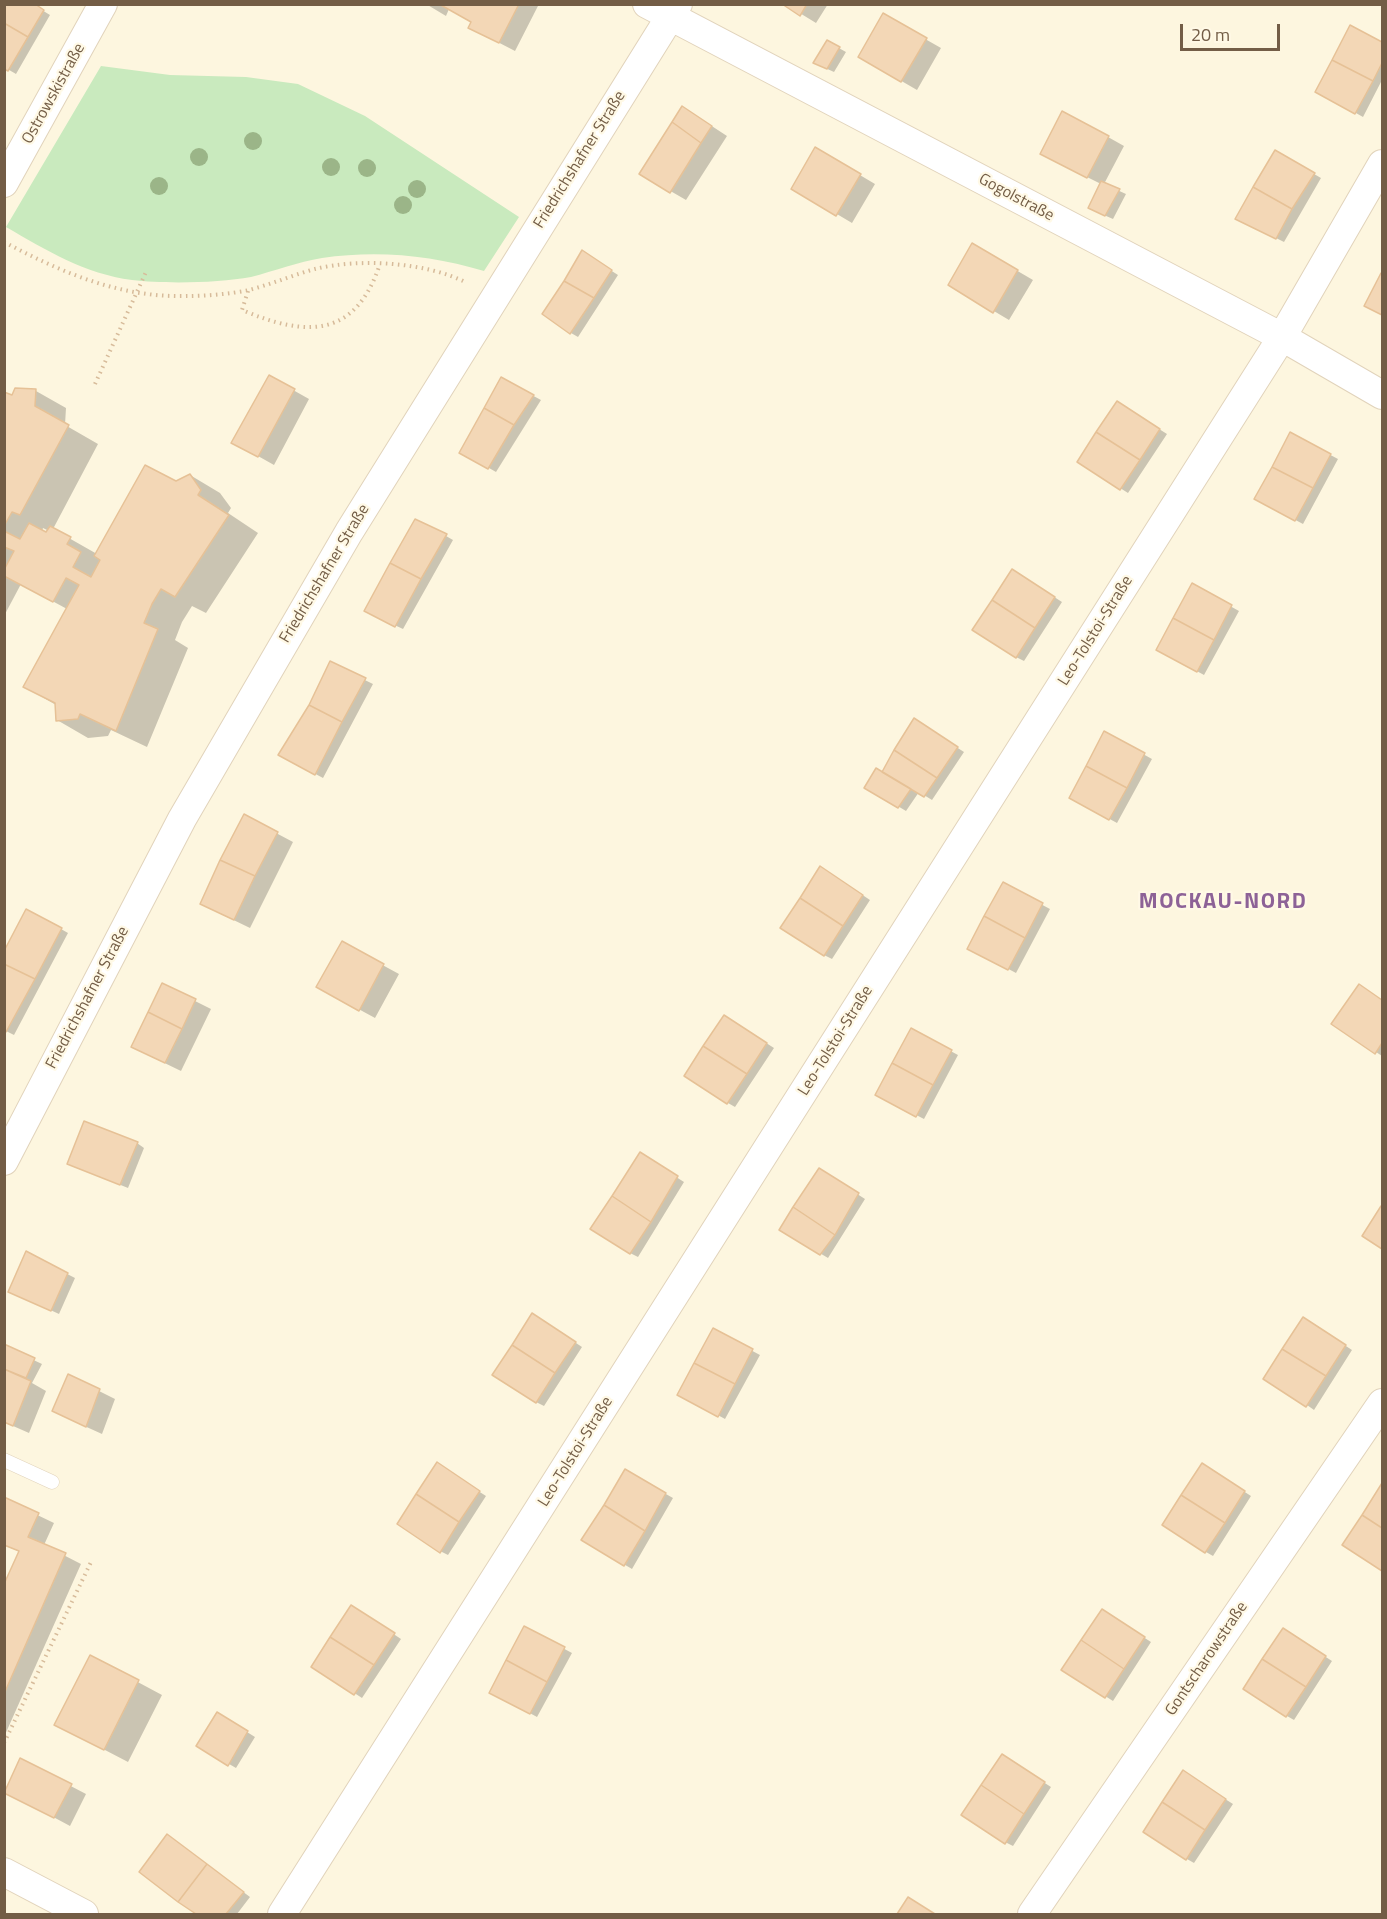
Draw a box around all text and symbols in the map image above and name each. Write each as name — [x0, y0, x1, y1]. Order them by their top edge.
scale bar — [1183, 12, 1284, 50]
text: 20 m — [1191, 21, 1230, 48]
street label: Ostrowskistraße — [18, 40, 90, 148]
street label: Friedrichshafner Straße — [530, 88, 630, 232]
street label: Gogolstraße — [975, 170, 1057, 226]
street label: Friedrichshafner Straße — [276, 501, 374, 647]
street label: Leo-Tolstoi-Straße — [1055, 573, 1137, 689]
district label: MOCKAU-NORD — [1139, 890, 1307, 916]
street label: Friedrichshafner Straße — [42, 924, 134, 1072]
street label: Leo-Tolstoi-Straße — [795, 983, 877, 1099]
street label: Leo-Tolstoi-Straße — [535, 1394, 617, 1510]
street label: Gontscharowstraße — [1162, 1598, 1252, 1720]

